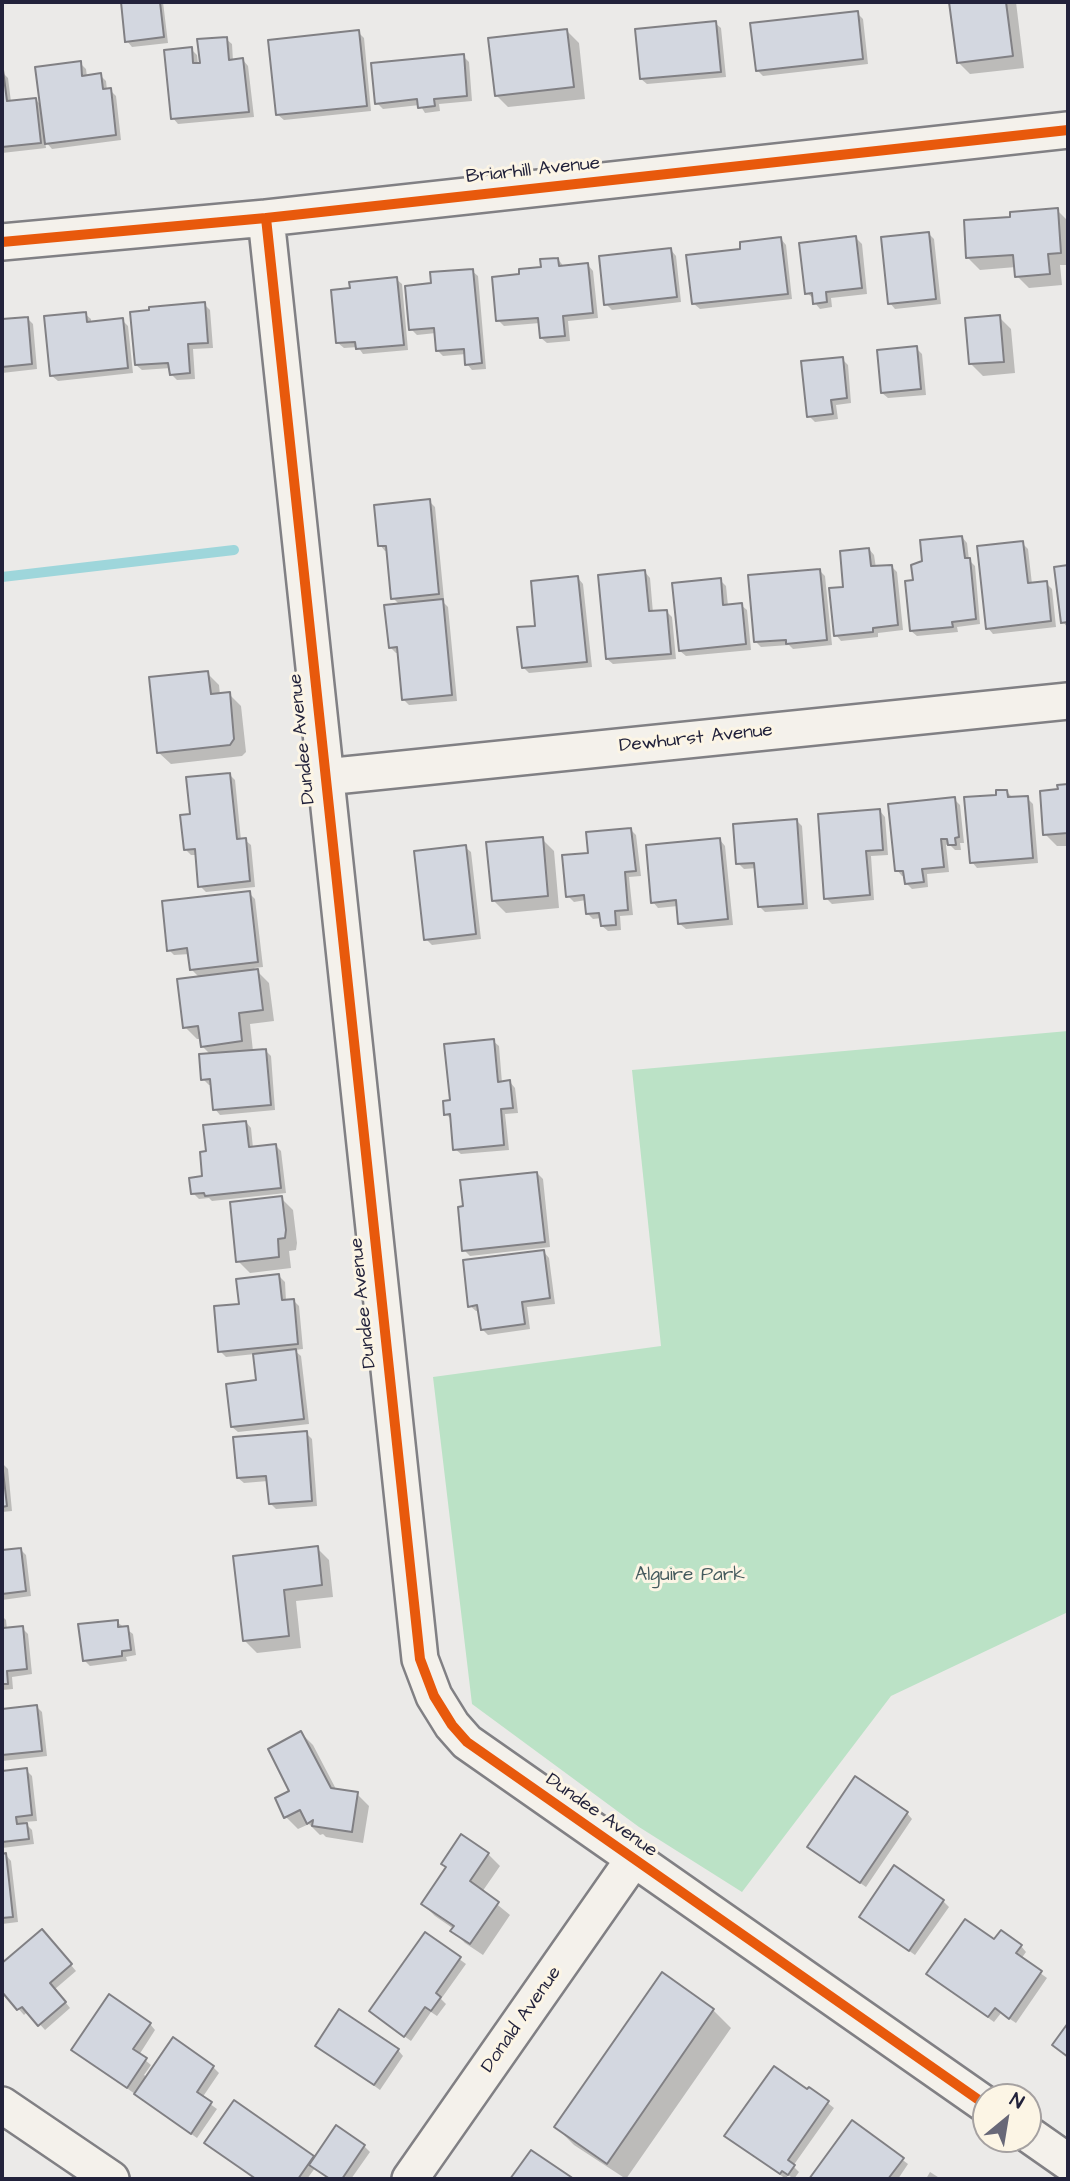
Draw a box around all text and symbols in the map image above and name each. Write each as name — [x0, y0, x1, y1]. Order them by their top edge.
street label: Briarhill Avenue — [465, 153, 601, 189]
street label: Dundee Avenue — [285, 673, 321, 805]
street label: Dewhurst Avenue — [618, 720, 774, 758]
street label: Dundee Avenue — [346, 1237, 382, 1369]
park label: Alguire Park — [635, 1565, 745, 1587]
street label: Dundee Avenue — [541, 1769, 661, 1863]
street label: Donald Avenue — [477, 1963, 567, 2077]
north arrow — [972, 2083, 1042, 2153]
text: N — [1005, 2086, 1029, 2116]

